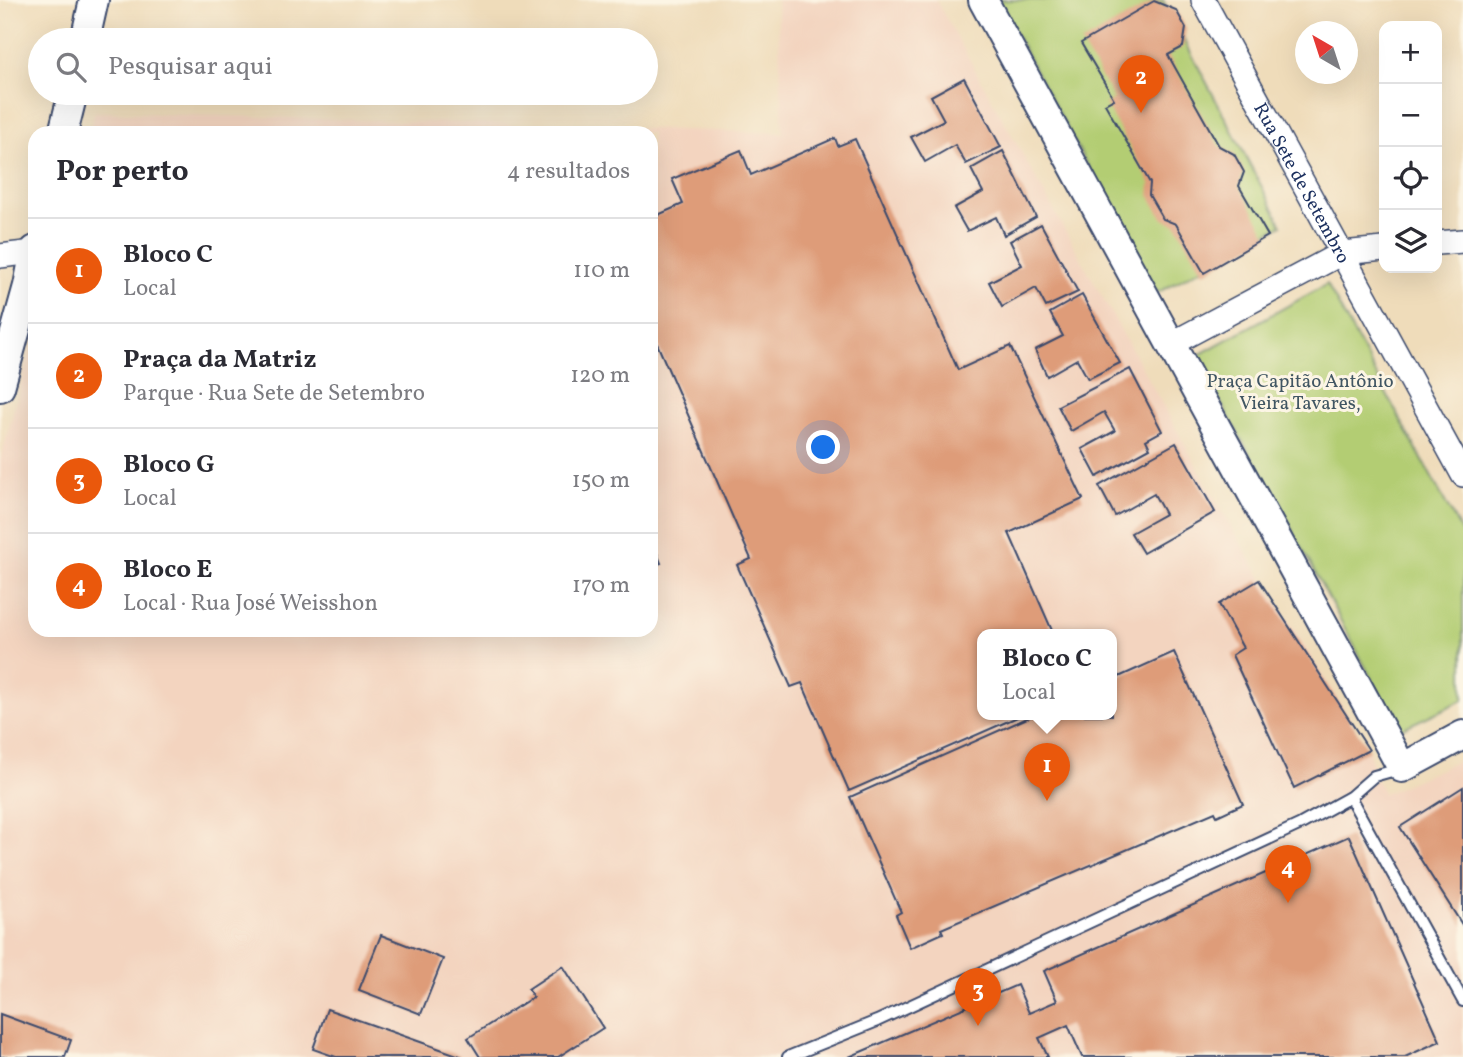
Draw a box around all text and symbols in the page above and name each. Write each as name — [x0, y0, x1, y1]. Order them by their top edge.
north arrow — [1295, 21, 1358, 84]
map controls — [1379, 21, 1442, 273]
button: + — [1379, 21, 1442, 84]
search box — [28, 28, 658, 105]
icon: search — [52, 48, 90, 86]
text: Pesquisar aqui — [108, 49, 273, 85]
pin: 2 — [1118, 55, 1164, 113]
button: − — [1379, 84, 1442, 147]
street label: Rua Sete de Setembro — [1247, 98, 1356, 268]
button: locate — [1379, 147, 1442, 210]
text: Por perto — [56, 151, 189, 193]
text: 4 resultados — [507, 156, 630, 188]
button: layers — [1379, 210, 1442, 273]
text: Bloco C — [123, 237, 213, 273]
text: 1 — [74, 255, 84, 287]
text: 110 m — [573, 255, 630, 287]
text: Local — [123, 273, 177, 305]
text: Praça da Matriz — [123, 342, 316, 378]
text: 2 — [73, 360, 85, 392]
text: 120 m — [570, 360, 630, 392]
park label: Praça Capitão Antônio Vieira Tavares, — [1206, 369, 1394, 417]
text: Parque · Rua Sete de Setembro — [123, 378, 425, 410]
your location — [806, 430, 840, 464]
text: Bloco G — [123, 447, 215, 483]
text: 3 — [73, 465, 85, 497]
text: 150 m — [572, 465, 630, 497]
text: Local — [123, 483, 177, 515]
text: Bloco E — [123, 552, 213, 588]
text: 4 — [72, 570, 86, 602]
text: 170 m — [572, 570, 630, 602]
text: Local · Rua José Weisshon — [123, 588, 378, 620]
popup — [977, 629, 1117, 720]
text: Bloco C — [1002, 641, 1092, 677]
text: Local — [1002, 677, 1056, 709]
pin: 1 — [1024, 743, 1070, 801]
pin: 4 — [1265, 845, 1311, 903]
pin: 3 — [955, 968, 1001, 1026]

